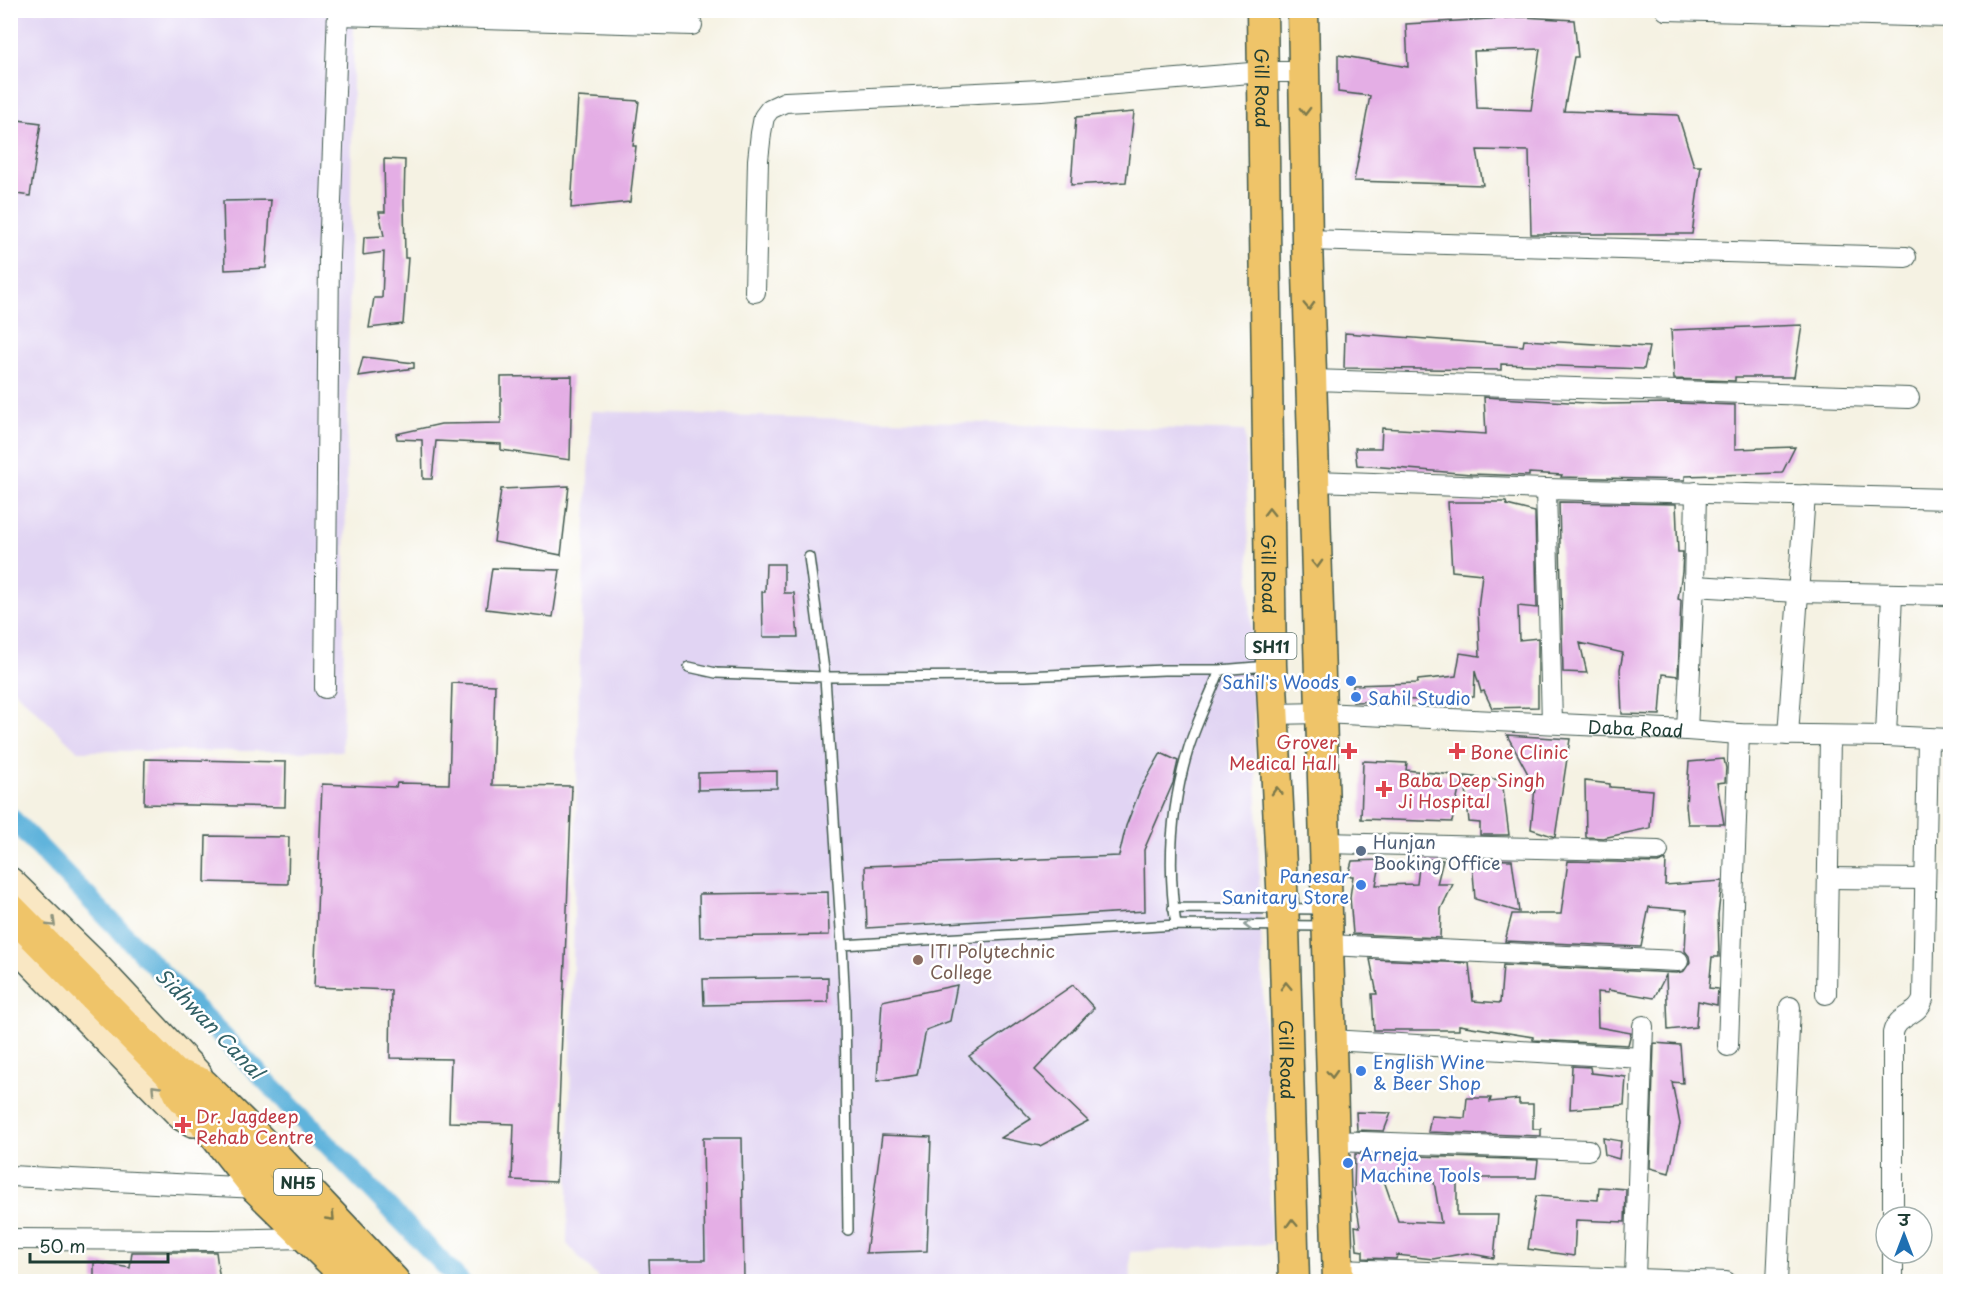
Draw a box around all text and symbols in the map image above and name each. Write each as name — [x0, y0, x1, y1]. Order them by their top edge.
street label: Gill Road — [1249, 48, 1277, 128]
one-way arrow — [1299, 106, 1311, 115]
one-way arrow — [1303, 301, 1316, 310]
one-way arrow — [1263, 508, 1275, 517]
street label: Gill Road — [1256, 534, 1284, 614]
one-way arrow — [1311, 559, 1323, 568]
road number: SH11 — [1246, 633, 1296, 659]
place label: Sahil's Woods — [1222, 668, 1339, 695]
marker: Sahil's Woods — [1344, 674, 1358, 688]
place label: Sahil Studio — [1368, 684, 1471, 711]
marker: Sahil Studio — [1349, 690, 1363, 704]
street label: Daba Road — [1587, 712, 1684, 743]
place label: Grover Medical Hall — [1229, 728, 1338, 776]
place label: Bone Clinic — [1470, 738, 1568, 765]
marker: Bone Clinic — [1448, 742, 1466, 760]
marker: Grover Medical Hall — [1342, 744, 1356, 758]
place label: Baba Deep Singh Ji Hospital — [1398, 766, 1545, 814]
marker: Baba Deep Singh Ji Hospital — [1375, 780, 1393, 798]
one-way arrow — [1270, 787, 1283, 796]
place label: Hunjan Booking Office — [1373, 828, 1500, 876]
marker: Hunjan Booking Office — [1354, 844, 1368, 858]
place label: Panesar Sanitary Store — [1221, 862, 1350, 910]
marker: Panesar Sanitary Store — [1354, 878, 1368, 892]
one-way arrow — [44, 915, 55, 926]
one-way arrow — [1243, 919, 1252, 931]
place label: ITI Polytechnic College — [930, 937, 1055, 985]
marker: ITI Polytechnic College — [911, 953, 925, 967]
water label: Sidhwan Canal — [149, 961, 273, 1088]
one-way arrow — [1279, 982, 1292, 991]
street label: Gill Road — [1273, 1019, 1302, 1100]
place label: English Wine & Beer Shop — [1373, 1048, 1485, 1096]
marker: English Wine & Beer Shop — [1354, 1064, 1368, 1078]
one-way arrow — [1326, 1069, 1338, 1078]
one-way arrow — [151, 1086, 162, 1096]
place label: Dr. Jagdeep Rehab Centre — [196, 1102, 314, 1150]
marker: Dr. Jagdeep Rehab Centre — [174, 1116, 192, 1134]
place label: Arneja Machine Tools — [1360, 1140, 1480, 1188]
marker: Arneja Machine Tools — [1341, 1156, 1355, 1170]
road number: NH5 — [274, 1169, 322, 1195]
north arrow — [1874, 1205, 1934, 1265]
text: उ — [1897, 1207, 1911, 1231]
one-way arrow — [324, 1210, 335, 1220]
one-way arrow — [1286, 1219, 1298, 1228]
scale bar — [30, 1226, 168, 1264]
text: 50 m — [39, 1232, 86, 1259]

